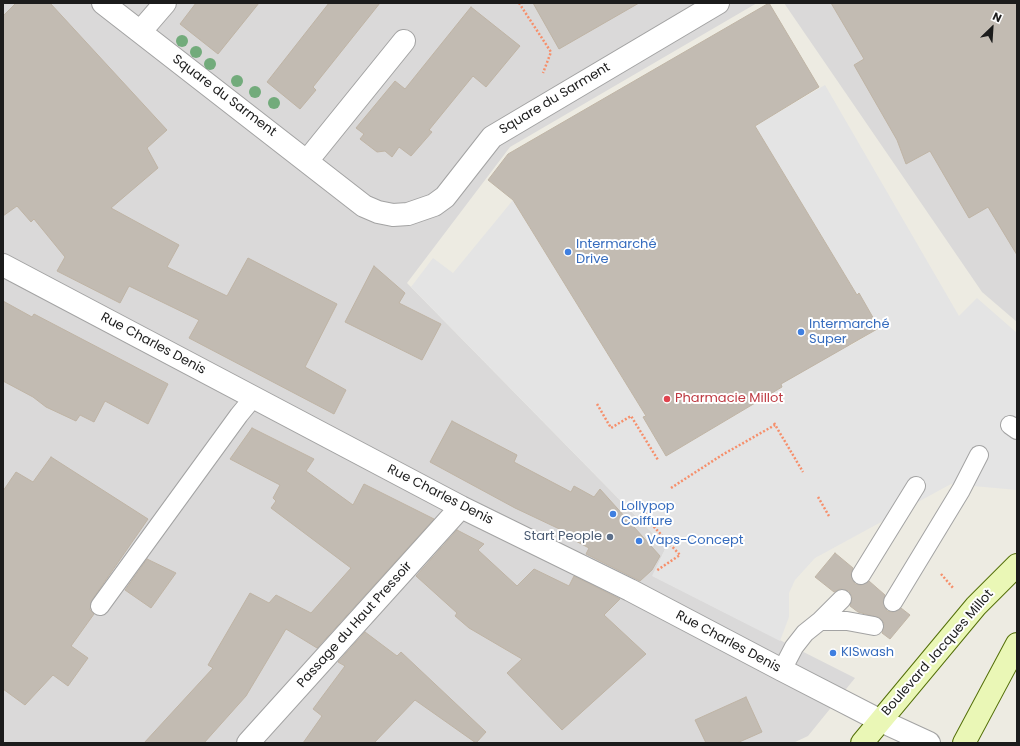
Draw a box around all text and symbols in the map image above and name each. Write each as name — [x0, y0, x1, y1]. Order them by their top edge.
north arrow — [972, 8, 1012, 48]
text: N — [990, 8, 1004, 26]
street label: Square du Sarment — [169, 52, 279, 140]
street label: Square du Sarment — [497, 60, 613, 138]
place label: Intermarché Drive — [576, 237, 656, 268]
marker: Intermarché Drive — [563, 247, 573, 257]
street label: Rue Charles Denis — [98, 310, 208, 378]
place label: Intermarché Super — [809, 317, 889, 348]
marker: Intermarché Super — [796, 327, 806, 337]
place label: Pharmacie Millot — [675, 391, 783, 407]
marker: Pharmacie Millot — [662, 394, 672, 404]
street label: Rue Charles Denis — [384, 462, 496, 528]
place label: Lollypop Coiffure — [621, 499, 675, 530]
marker: Lollypop Coiffure — [608, 509, 618, 519]
place label: Start People — [524, 529, 602, 545]
marker: Start People — [605, 532, 615, 542]
place label: Vaps-Concept — [647, 533, 743, 549]
marker: Vaps-Concept — [634, 536, 644, 546]
street label: Passage du Haut Pressoir — [294, 559, 416, 691]
street label: Boulevard Jacques Millot — [879, 587, 997, 719]
street label: Rue Charles Denis — [673, 608, 783, 676]
place label: KISwash — [841, 645, 894, 661]
marker: KISwash — [828, 648, 838, 658]

